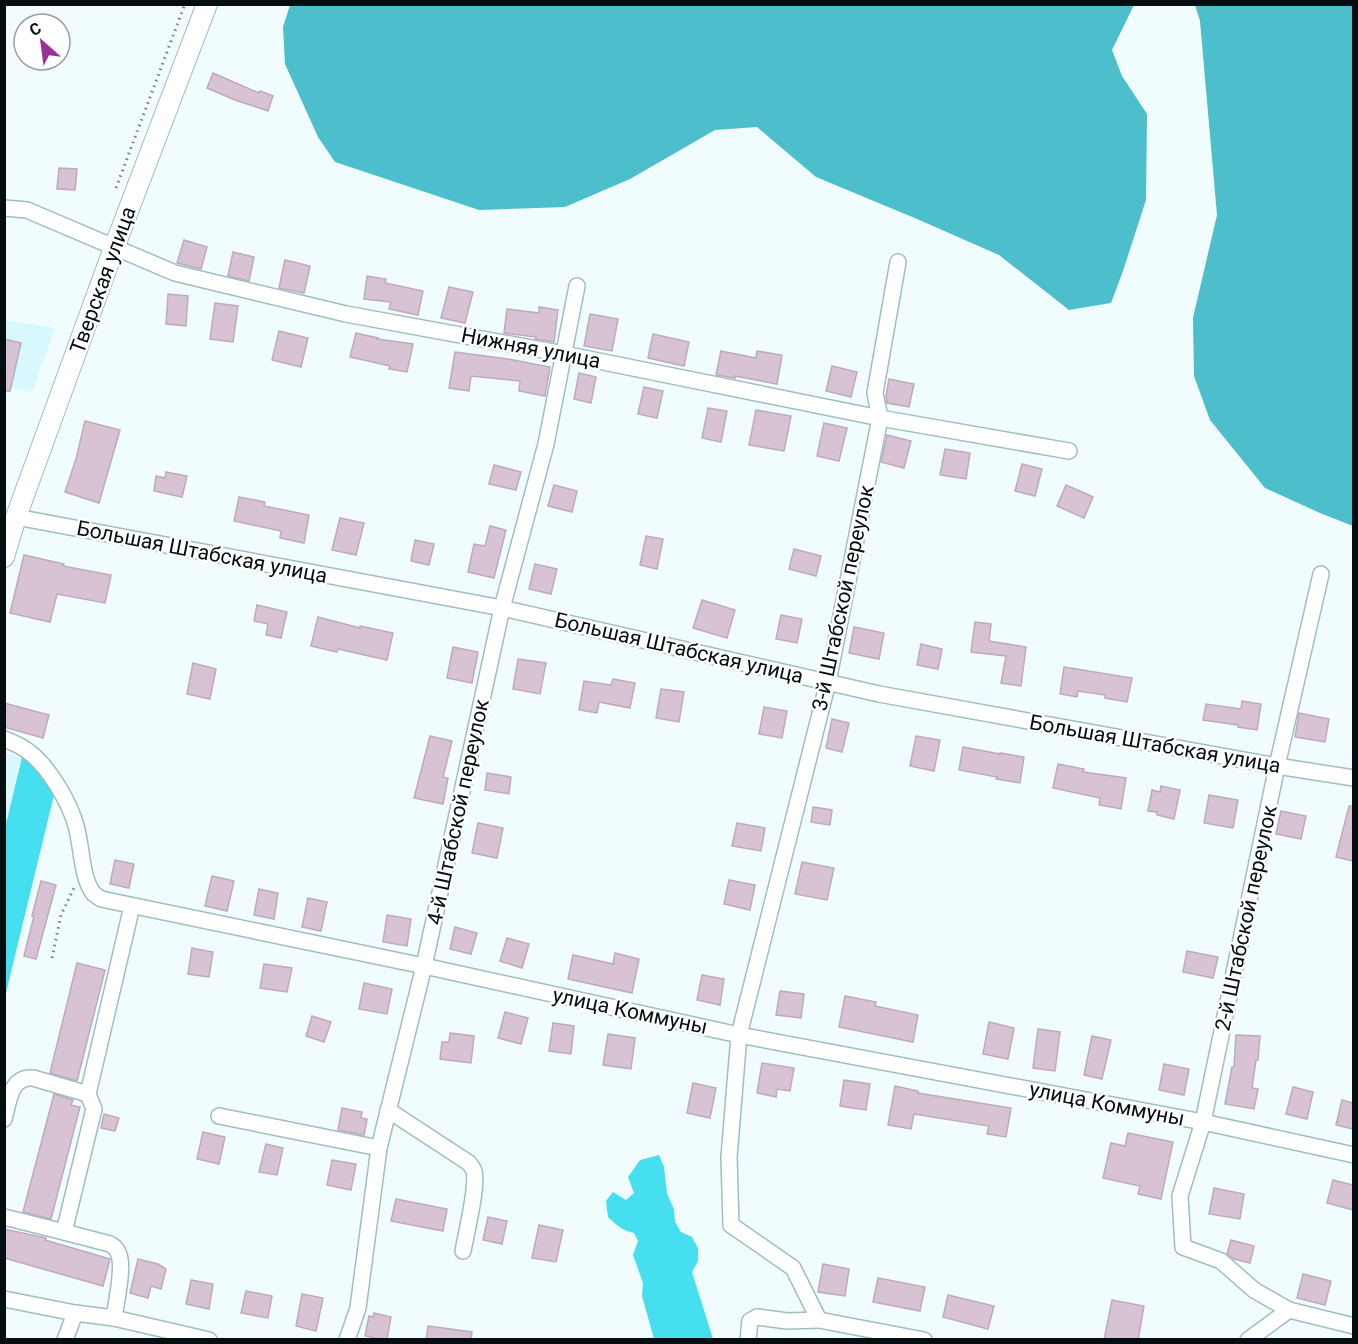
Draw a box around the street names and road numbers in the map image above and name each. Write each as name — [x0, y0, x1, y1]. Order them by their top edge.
street label: Тверская улица — [65, 203, 141, 357]
street label: Нижняя улица — [459, 323, 603, 373]
street label: 3-й Штабской переулок — [807, 482, 879, 713]
street label: Большая Штабская улица — [75, 516, 329, 588]
street label: Большая Штабская улица — [552, 608, 806, 688]
street label: 4-й Штабской переулок — [422, 696, 494, 927]
street label: Большая Штабская улица — [1028, 710, 1282, 778]
street label: 2-й Штабской переулок — [1210, 802, 1282, 1033]
street label: улица Коммуны — [550, 983, 710, 1039]
street label: улица Коммуны — [1027, 1077, 1187, 1131]

